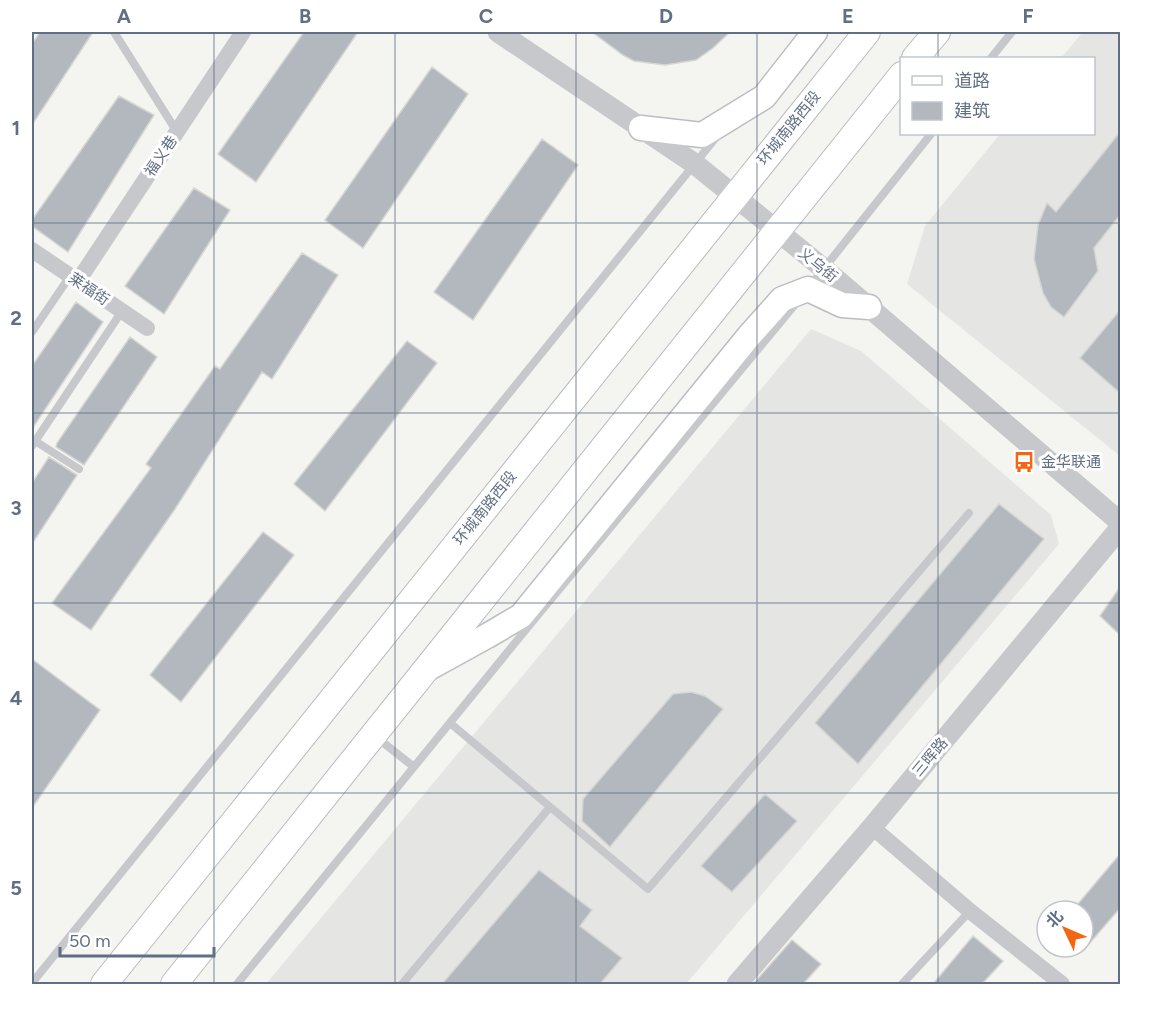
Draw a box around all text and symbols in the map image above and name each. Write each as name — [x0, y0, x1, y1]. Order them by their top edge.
text: A — [117, 4, 132, 28]
text: B — [299, 4, 311, 28]
text: C — [479, 4, 493, 28]
text: D — [659, 4, 673, 28]
text: E — [842, 4, 854, 28]
text: F — [1022, 4, 1034, 28]
legend — [900, 57, 1095, 135]
text: 道路 — [954, 70, 990, 92]
street label: 环城南路西段 — [754, 87, 824, 169]
text: 建筑 — [954, 100, 990, 122]
text: 1 — [12, 116, 20, 140]
street label: 福义巷 — [141, 132, 181, 180]
street label: 义乌街 — [795, 244, 841, 286]
street label: 莱福街 — [65, 269, 113, 309]
text: 2 — [10, 306, 22, 330]
bus stop icon: 金华联通 — [1012, 450, 1036, 474]
place label: 金华联通 — [1041, 453, 1101, 471]
street label: 环城南路西段 — [450, 467, 520, 549]
text: 3 — [10, 496, 22, 520]
text: 4 — [10, 686, 23, 710]
street label: 三晖路 — [909, 734, 951, 780]
text: 5 — [10, 876, 22, 900]
north arrow — [1035, 899, 1095, 959]
text: 北 — [1042, 907, 1067, 931]
scale bar — [60, 920, 214, 958]
text: 50 m — [69, 930, 111, 952]

